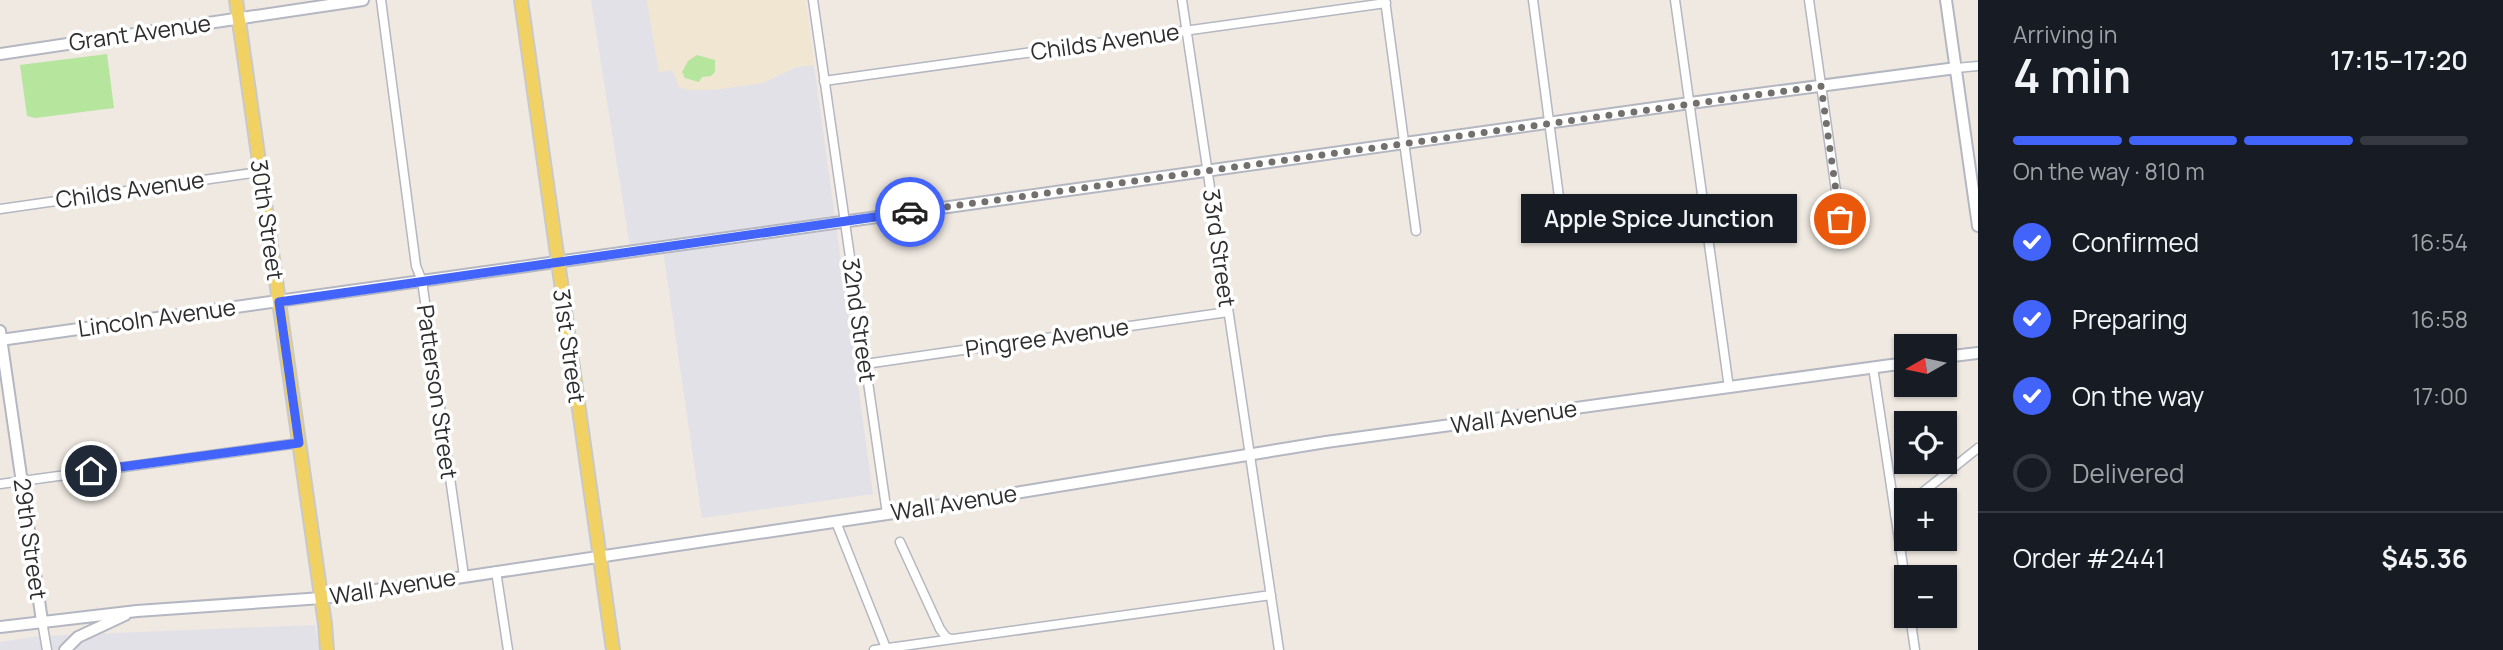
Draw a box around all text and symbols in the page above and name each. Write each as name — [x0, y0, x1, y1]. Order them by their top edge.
street label: Grant Avenue — [67, 6, 213, 58]
street label: Childs Avenue — [1028, 15, 1181, 67]
text: Arriving in — [2013, 18, 2118, 50]
text: 17:15–17:20 — [2330, 42, 2468, 78]
text: 4 min — [2013, 44, 2131, 107]
text: On the way · 810 m — [2013, 155, 2205, 187]
street label: 30th Street — [244, 157, 292, 282]
street label: Childs Avenue — [53, 163, 206, 215]
courier — [875, 177, 945, 247]
street label: 33rd Street — [1196, 187, 1244, 309]
pin — [1810, 189, 1870, 249]
icon: car — [891, 193, 929, 231]
callout: Apple Spice Junction — [1521, 194, 1798, 244]
icon: bag — [1821, 200, 1859, 238]
text: Apple Spice Junction — [1544, 202, 1774, 234]
icon: check — [2013, 223, 2051, 261]
text: Confirmed — [2072, 224, 2199, 260]
text: 16:54 — [2411, 226, 2468, 258]
street label: 32nd Street — [835, 256, 885, 384]
street label: 31st Street — [546, 287, 594, 405]
street label: Lincoln Avenue — [76, 290, 238, 344]
icon: check — [2013, 300, 2051, 338]
text: Preparing — [2072, 301, 2188, 337]
street label: Patterson Street — [410, 303, 466, 481]
text: 16:58 — [2411, 303, 2468, 335]
street label: Pingree Avenue — [963, 310, 1131, 364]
north arrow — [1894, 334, 1956, 397]
map controls — [1894, 334, 1957, 628]
icon: check — [2013, 377, 2051, 415]
text: On the way — [2072, 378, 2204, 414]
text: 17:00 — [2413, 380, 2468, 412]
street label: Wall Avenue — [1449, 391, 1579, 441]
button: locate — [1894, 411, 1957, 474]
pin — [61, 441, 121, 501]
icon: home — [72, 452, 110, 490]
text: Delivered — [2072, 455, 2184, 491]
street label: 29th Street — [7, 476, 55, 602]
street label: Wall Avenue — [888, 476, 1019, 528]
button: + — [1894, 488, 1957, 551]
text: Order #2441 — [2013, 540, 2165, 576]
text: $45.36 — [2381, 540, 2468, 576]
street label: Wall Avenue — [327, 560, 458, 612]
button: − — [1894, 565, 1957, 628]

